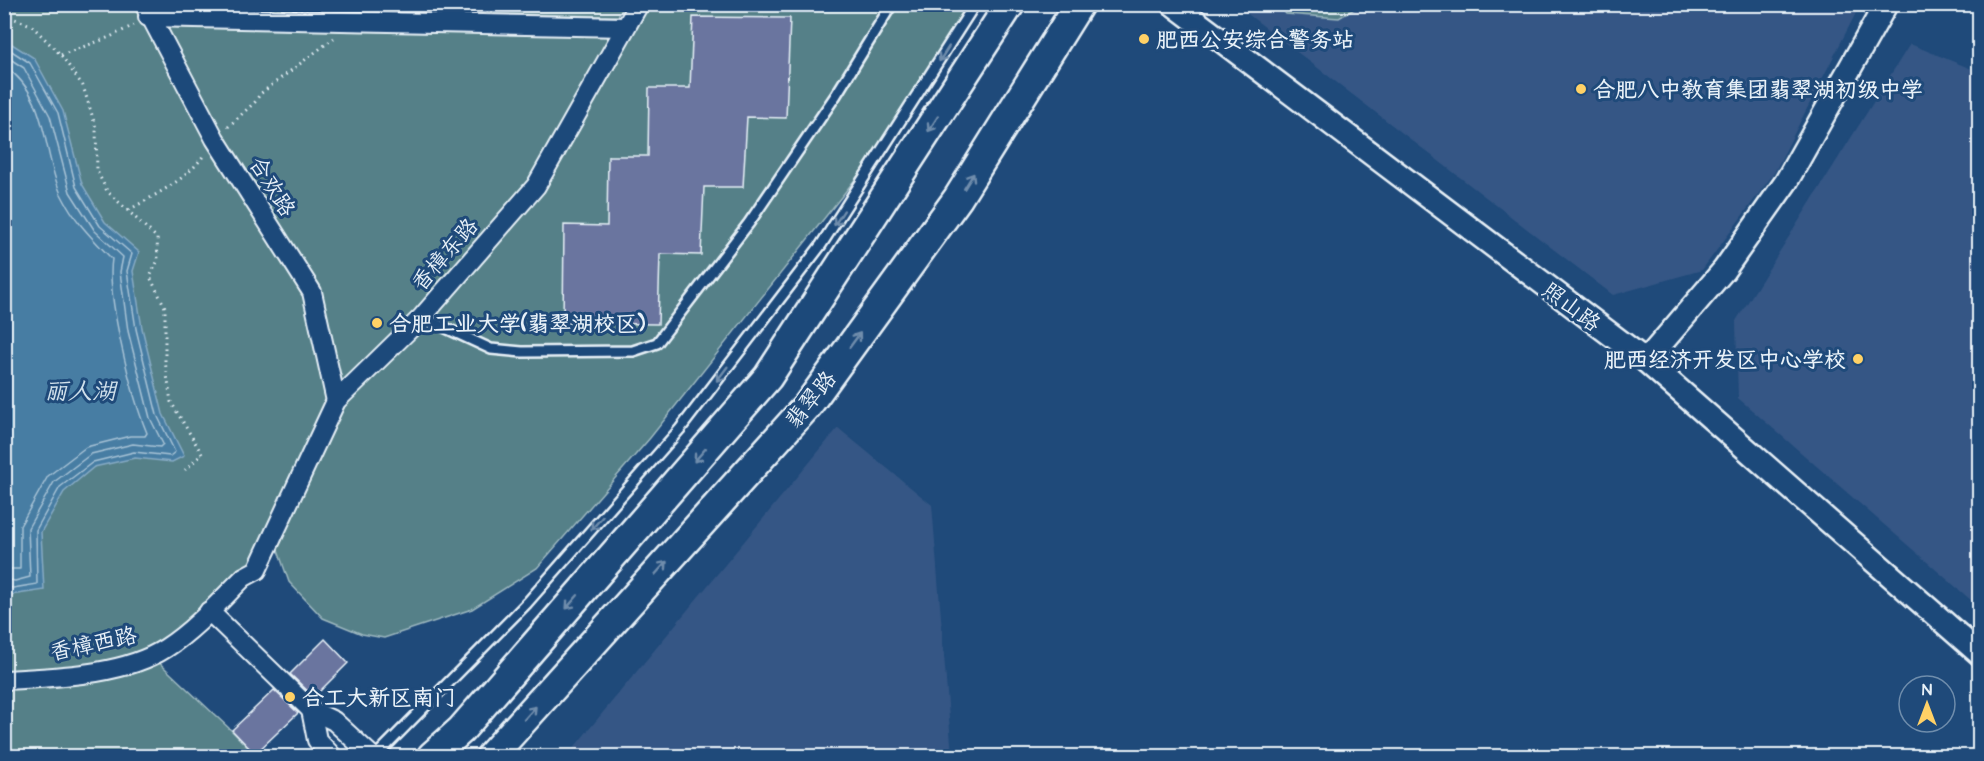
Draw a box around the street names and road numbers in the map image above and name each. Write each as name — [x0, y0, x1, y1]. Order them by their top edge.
street label: 合欢路 — [241, 151, 302, 223]
street label: 香樟东路 — [405, 212, 486, 298]
street label: 照山路 — [1535, 275, 1607, 339]
street label: 翡翠路 — [778, 365, 844, 435]
street label: 香樟西路 — [47, 620, 140, 669]

